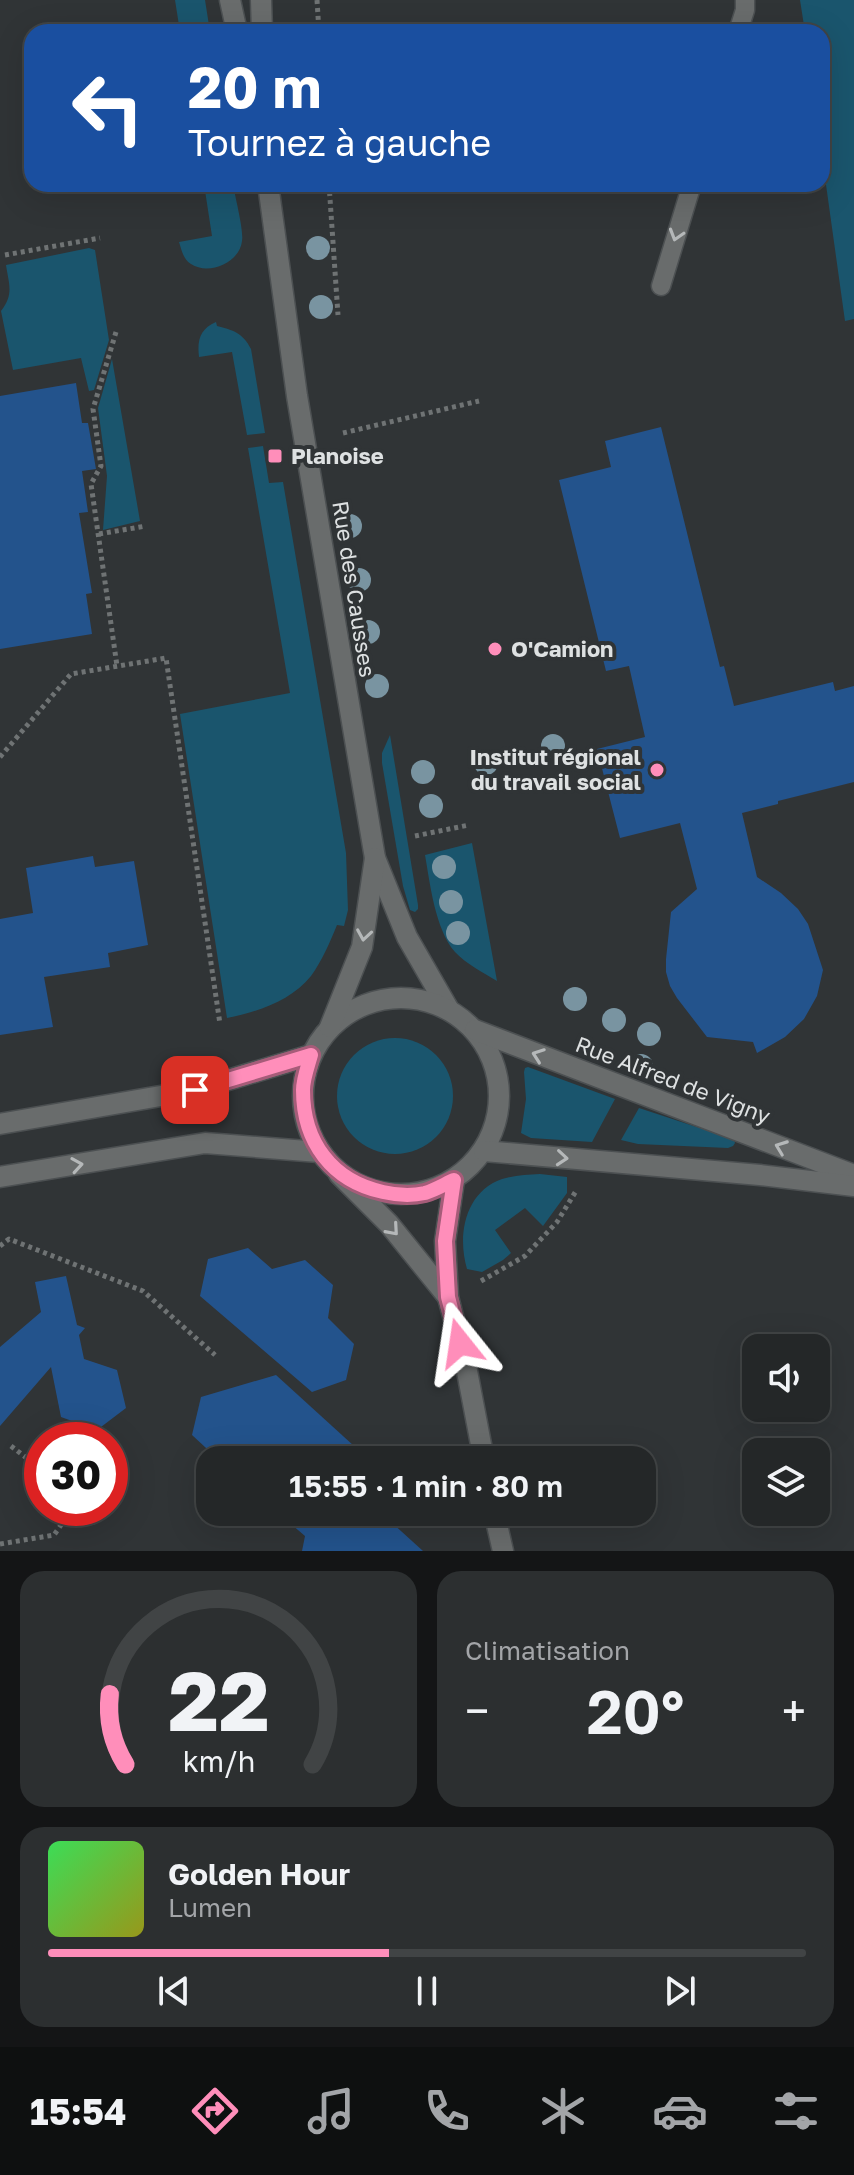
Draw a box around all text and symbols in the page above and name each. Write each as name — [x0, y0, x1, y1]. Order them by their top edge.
text: 20 m — [188, 53, 322, 120]
icon: left — [56, 56, 160, 160]
text: Tournez à gauche — [188, 121, 491, 164]
one-way arrow — [669, 228, 685, 241]
place label: Planoise — [291, 442, 384, 469]
marker: Planoise — [266, 447, 284, 465]
street label: Rue des Causses — [327, 499, 382, 679]
place label: O'Camion — [511, 635, 613, 662]
marker: O'Camion — [486, 640, 504, 658]
place label: Institut régional du travail social — [470, 743, 641, 795]
marker: Institut régional du travail social — [648, 761, 666, 779]
one-way arrow — [356, 928, 373, 942]
street label: Rue Alfred de Vigny — [572, 1030, 774, 1129]
one-way arrow — [532, 1048, 546, 1064]
pin — [161, 1056, 229, 1124]
icon: arrive — [173, 1068, 217, 1112]
one-way arrow — [775, 1140, 789, 1157]
one-way arrow — [556, 1149, 569, 1166]
one-way arrow — [70, 1157, 84, 1174]
one-way arrow — [383, 1221, 398, 1235]
position arrow — [418, 1301, 502, 1385]
map controls — [742, 1334, 830, 1526]
button: sound — [742, 1334, 830, 1422]
speed limit sign: 30 — [24, 1422, 128, 1526]
button: layers — [742, 1438, 830, 1526]
text: 15:55 · 1 min · 80 m — [289, 1468, 563, 1504]
text: Climatisation — [465, 1635, 630, 1666]
text: 22 — [168, 1649, 269, 1749]
text: 20° — [587, 1675, 684, 1747]
text: − — [465, 1684, 489, 1737]
text: + — [782, 1684, 806, 1737]
text: km/h — [182, 1744, 255, 1778]
text: Golden Hour — [168, 1856, 350, 1892]
text: Lumen — [168, 1892, 252, 1923]
icon: previous — [152, 1969, 196, 2013]
icon: pause — [405, 1969, 449, 2013]
icon: next — [658, 1969, 702, 2013]
icon: directions — [187, 2083, 243, 2139]
icon: music — [303, 2083, 359, 2139]
icon: phone — [419, 2083, 475, 2139]
icon: climate — [535, 2083, 591, 2139]
icon: car — [652, 2083, 708, 2139]
icon: filters — [768, 2083, 824, 2139]
text: 15:54 — [30, 2090, 127, 2133]

